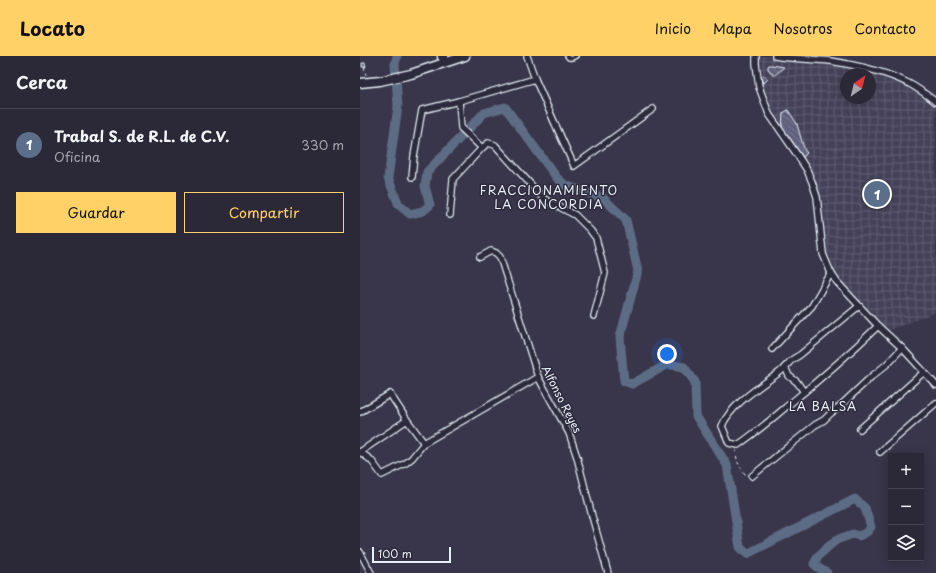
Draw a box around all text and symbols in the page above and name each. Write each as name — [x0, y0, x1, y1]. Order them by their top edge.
text: Locato — [20, 14, 85, 42]
text: Inicio — [655, 18, 691, 39]
text: Mapa — [713, 18, 751, 39]
text: Nosotros — [773, 18, 833, 39]
text: Contacto — [855, 18, 916, 39]
north arrow — [840, 68, 876, 104]
text: Cerca — [16, 69, 67, 95]
text: Trabal S. de R.L. de C.V. — [54, 124, 229, 147]
text: 1 — [26, 135, 32, 154]
text: 330 m — [301, 135, 344, 154]
text: Oficina — [54, 147, 100, 166]
pin: 1 — [864, 179, 890, 209]
district label: FRACCIONAMIENTO LA CONCORDIA — [480, 181, 618, 213]
button: Guardar — [16, 192, 176, 233]
button: Compartir — [184, 192, 344, 233]
your location — [657, 344, 677, 364]
street label: Alfonso Reyes — [538, 362, 586, 436]
district label: LA BALSA — [789, 397, 857, 415]
map controls — [888, 453, 924, 561]
button: + — [888, 453, 924, 489]
button: − — [888, 489, 924, 525]
button: layers — [888, 525, 924, 561]
scale bar — [372, 545, 451, 564]
text: 100 m — [378, 545, 412, 562]

